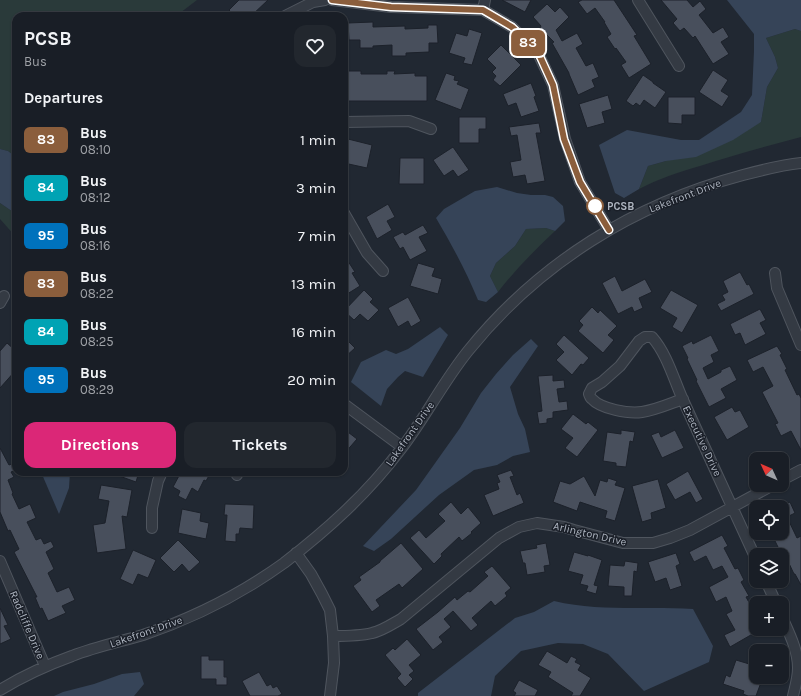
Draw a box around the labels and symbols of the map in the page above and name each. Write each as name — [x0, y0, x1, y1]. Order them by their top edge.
line badge: 83 — [510, 30, 546, 56]
street label: Lakefront Drive — [647, 176, 723, 216]
marker: PCSB — [586, 197, 604, 215]
place label: PCSB — [607, 200, 635, 213]
street label: Lakefront Drive — [383, 399, 437, 469]
street label: Executive Drive — [680, 403, 724, 479]
north arrow — [749, 452, 789, 492]
street label: Arlington Drive — [552, 519, 628, 549]
street label: Radcliffe Drive — [7, 589, 47, 661]
street label: Lakefront Drive — [108, 613, 184, 650]

